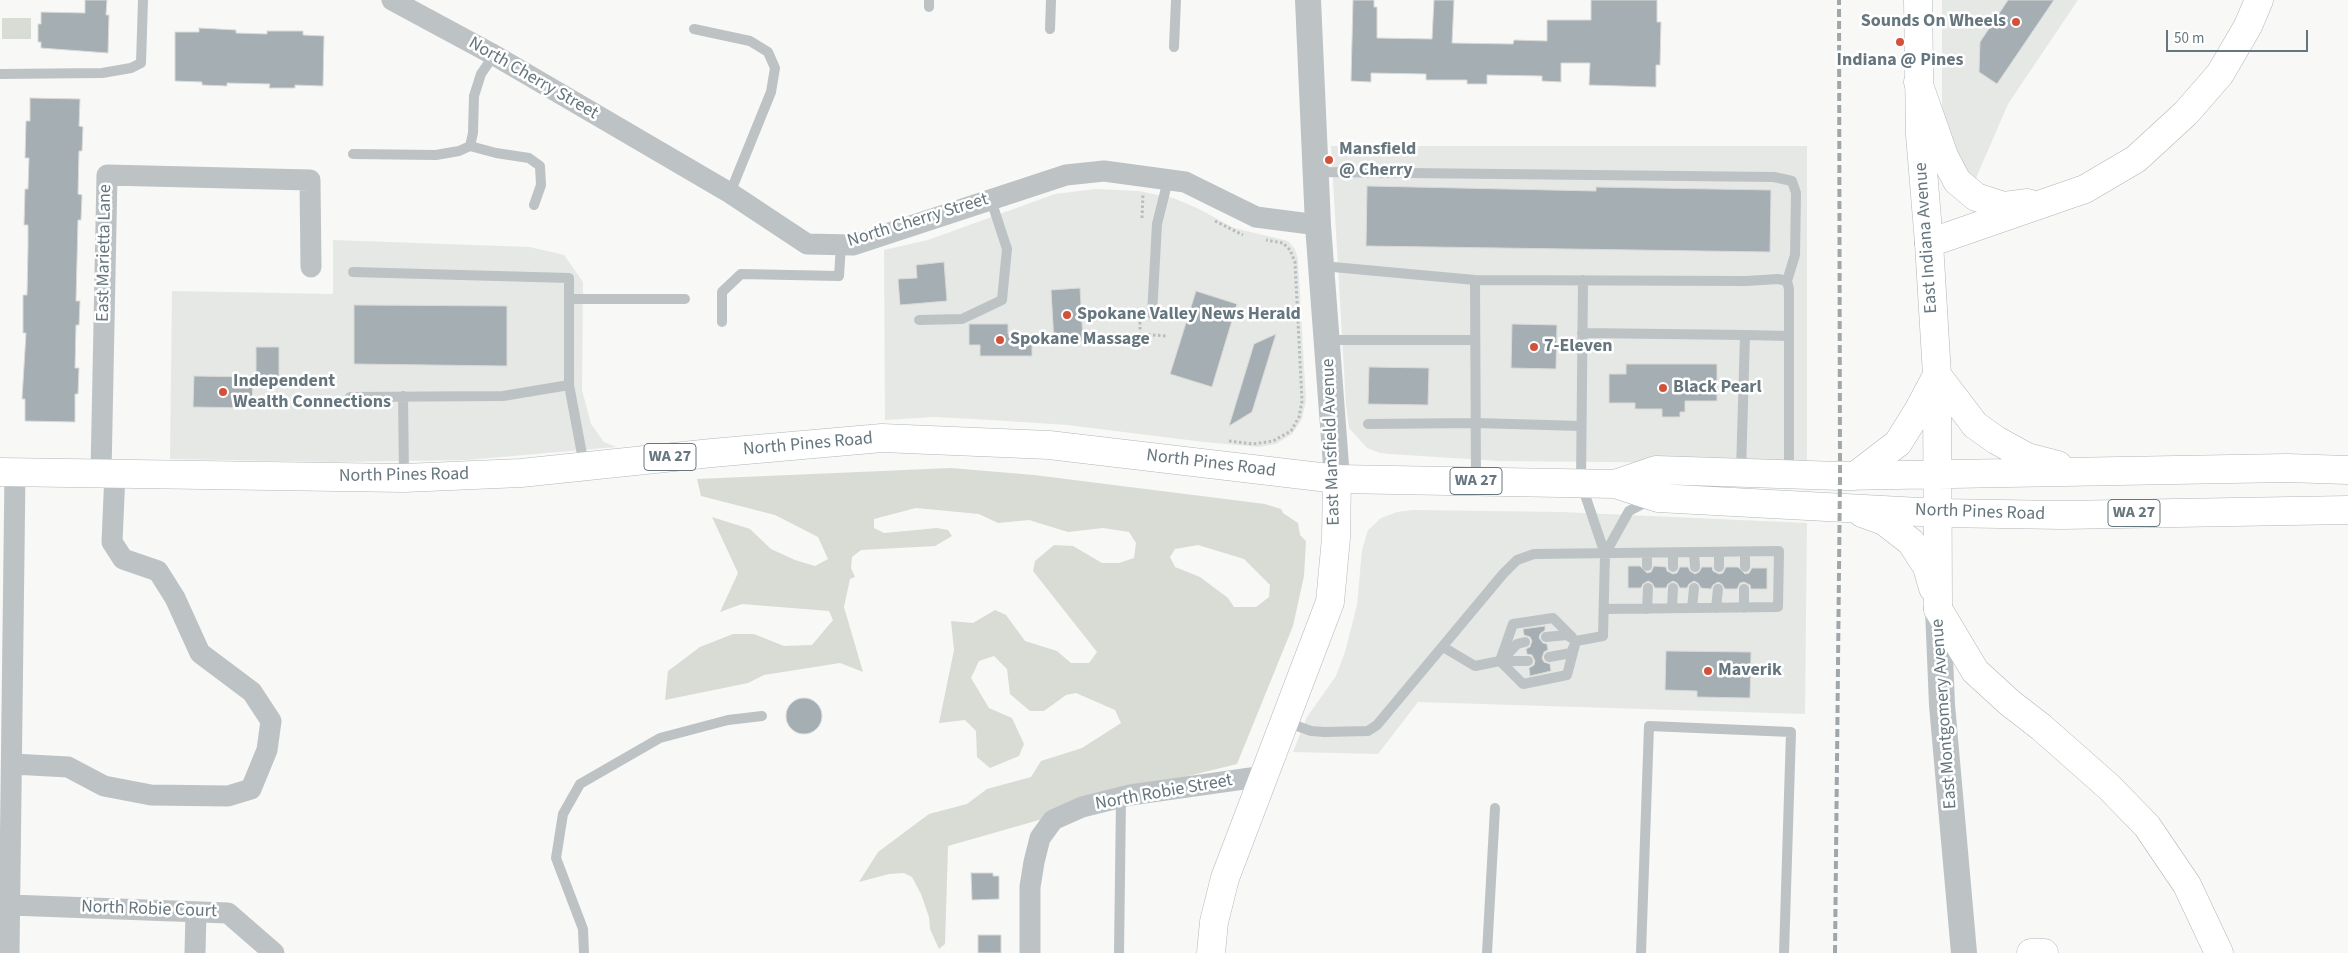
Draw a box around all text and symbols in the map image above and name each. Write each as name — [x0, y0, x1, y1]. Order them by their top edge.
place label: Sounds On Wheels — [1861, 11, 2006, 33]
marker: Sounds On Wheels — [2010, 16, 2022, 28]
scale bar — [2168, 20, 2310, 52]
text: 50 m — [2174, 28, 2204, 49]
street label: North Cherry Street — [464, 33, 602, 125]
marker: Indiana @ Pines — [1894, 36, 1906, 48]
place label: Indiana @ Pines — [1837, 50, 1963, 72]
place label: Mansfield @ Cherry — [1339, 139, 1416, 182]
marker: Mansfield @ Cherry — [1323, 154, 1335, 166]
street label: East Indiana Avenue — [1911, 162, 1943, 314]
street label: East Marietta Lane — [93, 184, 117, 322]
street label: North Cherry Street — [845, 189, 991, 253]
place label: Spokane Valley News Herald — [1077, 304, 1301, 326]
marker: Spokane Valley News Herald — [1061, 309, 1073, 321]
place label: Spokane Massage — [1010, 329, 1150, 351]
marker: Spokane Massage — [994, 334, 1006, 346]
place label: 7-Eleven — [1544, 336, 1613, 358]
marker: 7-Eleven — [1528, 341, 1540, 353]
street label: East Mansfield Avenue — [1318, 358, 1346, 526]
place label: Independent Wealth Connections — [233, 371, 391, 414]
place label: Black Pearl — [1673, 377, 1762, 399]
marker: Black Pearl — [1657, 382, 1669, 394]
marker: Independent Wealth Connections — [217, 386, 229, 398]
street label: North Pines Road — [742, 429, 874, 461]
road number: WA 27 — [644, 444, 696, 471]
street label: North Pines Road — [1145, 445, 1277, 483]
street label: North Pines Road — [339, 464, 469, 488]
road number: WA 27 — [1450, 468, 1502, 494]
road number: WA 27 — [2108, 499, 2160, 526]
street label: North Pines Road — [1915, 500, 2045, 526]
street label: East Montgomery Avenue — [1928, 618, 1962, 810]
place label: Maverik — [1718, 660, 1782, 682]
marker: Maverik — [1702, 665, 1714, 677]
street label: North Robie Street — [1094, 770, 1234, 816]
street label: North Robie Court — [81, 897, 217, 923]

